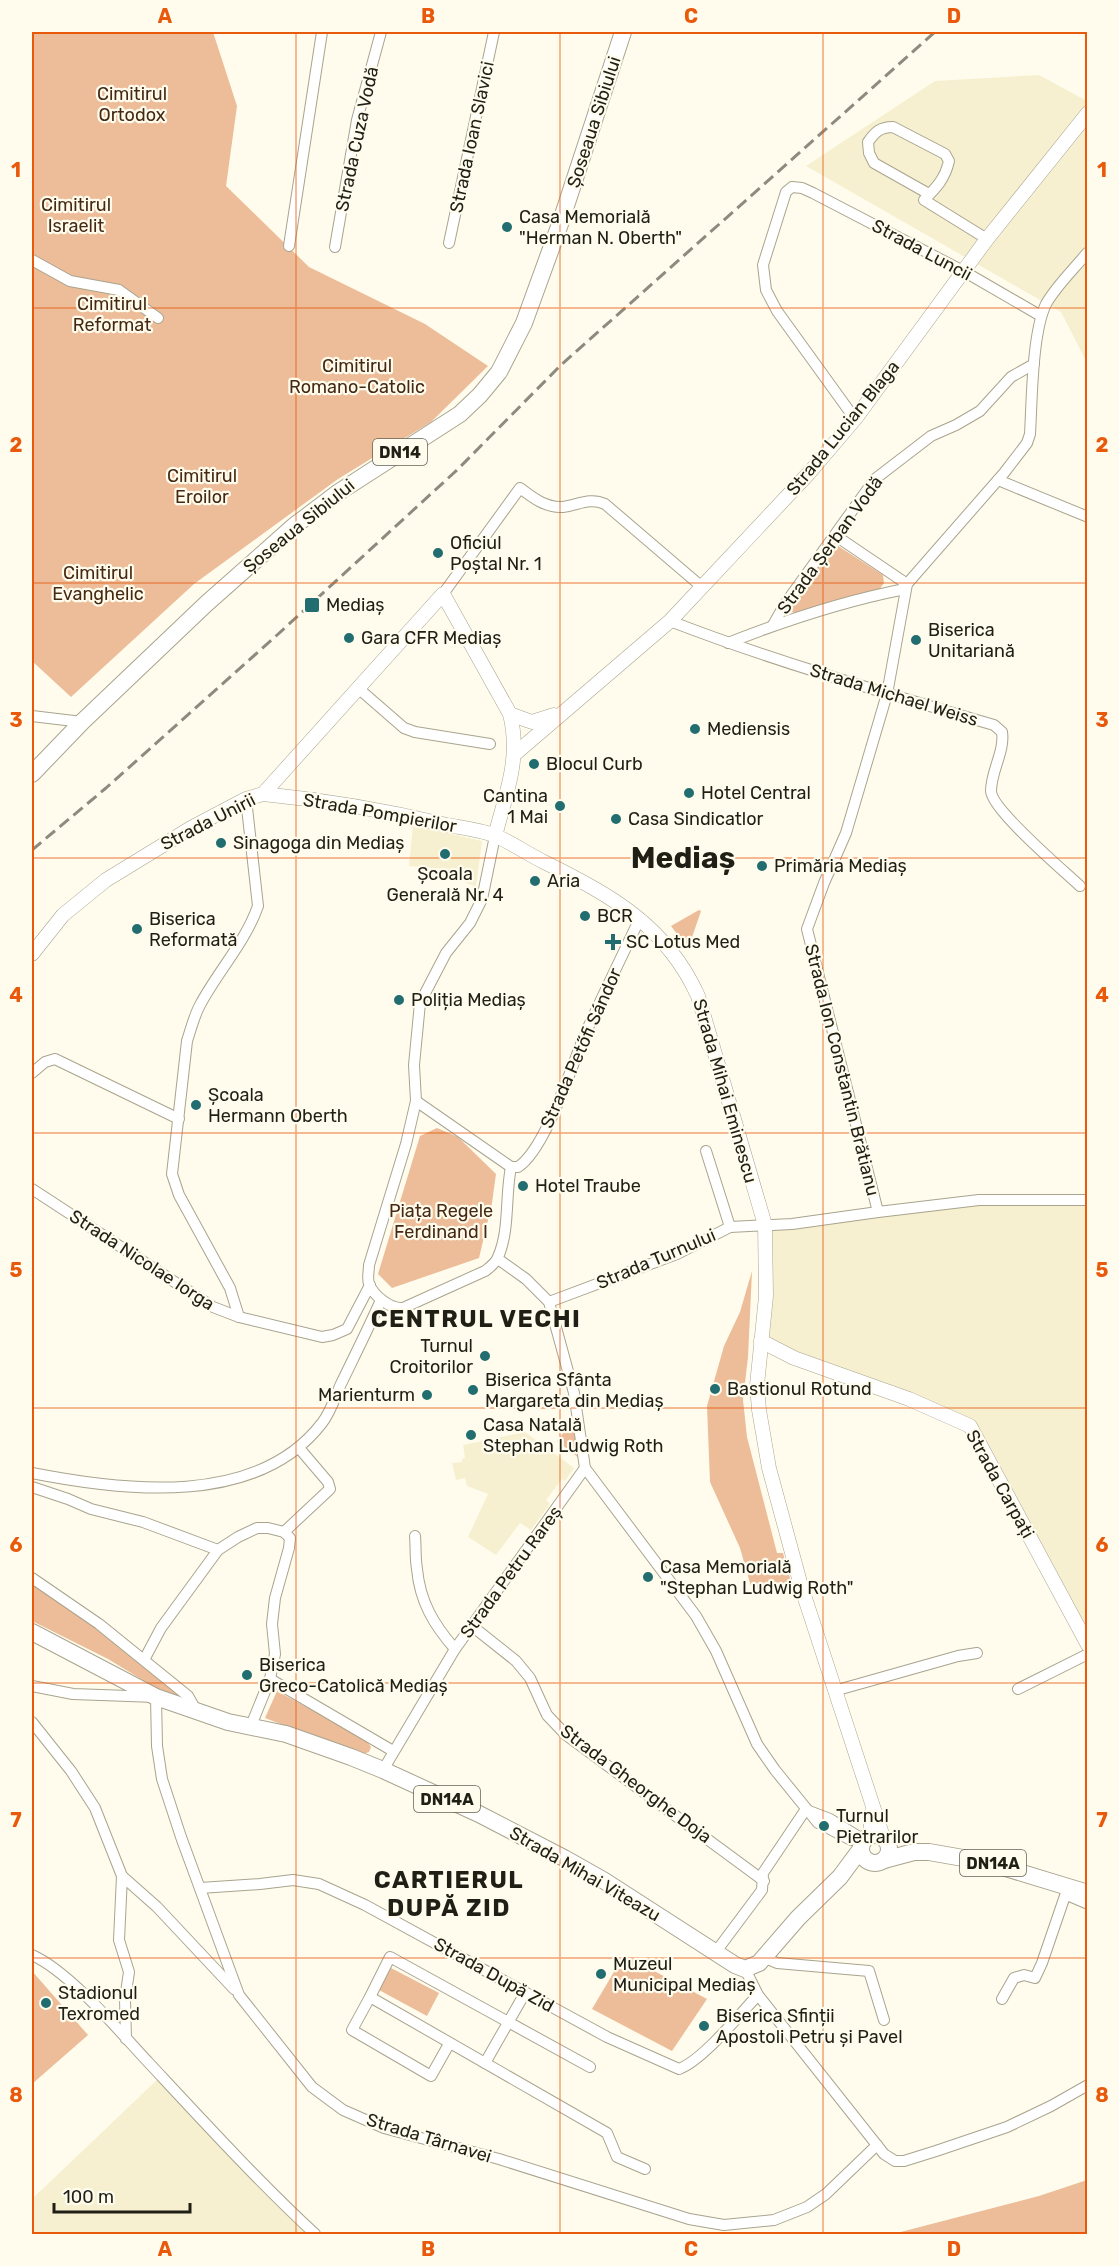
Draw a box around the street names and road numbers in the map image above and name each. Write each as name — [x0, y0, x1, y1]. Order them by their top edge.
street label: Șoseaua Sibiului — [562, 53, 626, 191]
street label: Strada Ioan Slavici — [445, 59, 499, 215]
street label: Strada Cuza Vodă — [331, 65, 383, 213]
street label: Strada Luncii — [868, 214, 976, 286]
street label: Strada Lucian Blaga — [782, 356, 904, 500]
road number: DN14 — [373, 439, 427, 465]
street label: Strada Șerban Vodă — [773, 472, 887, 618]
street label: Șoseaua Sibiului — [239, 474, 359, 578]
street label: Strada Michael Weiss — [807, 659, 981, 731]
street label: Strada Unirii — [157, 789, 259, 855]
street label: Strada Pompierilor — [301, 789, 459, 837]
street label: Strada Ion Constantin Brătianu — [800, 942, 884, 1198]
street label: Strada Petőfi Sándor — [536, 964, 626, 1131]
street label: Strada Mihai Eminescu — [688, 996, 762, 1186]
street label: Strada Nicolae Iorga — [65, 1205, 219, 1315]
street label: Strada Turnului — [593, 1224, 719, 1294]
street label: Strada Carpați — [961, 1426, 1039, 1542]
street label: Strada Petru Rareș — [456, 1502, 566, 1642]
street label: Strada Gheorghe Doja — [556, 1720, 716, 1848]
road number: DN14A — [414, 1786, 480, 1812]
street label: Strada Mihai Viteazu — [506, 1822, 664, 1926]
road number: DN14A — [960, 1850, 1026, 1876]
street label: Strada După Zid — [430, 1933, 558, 2017]
street label: Strada Târnavei — [364, 2109, 494, 2167]

